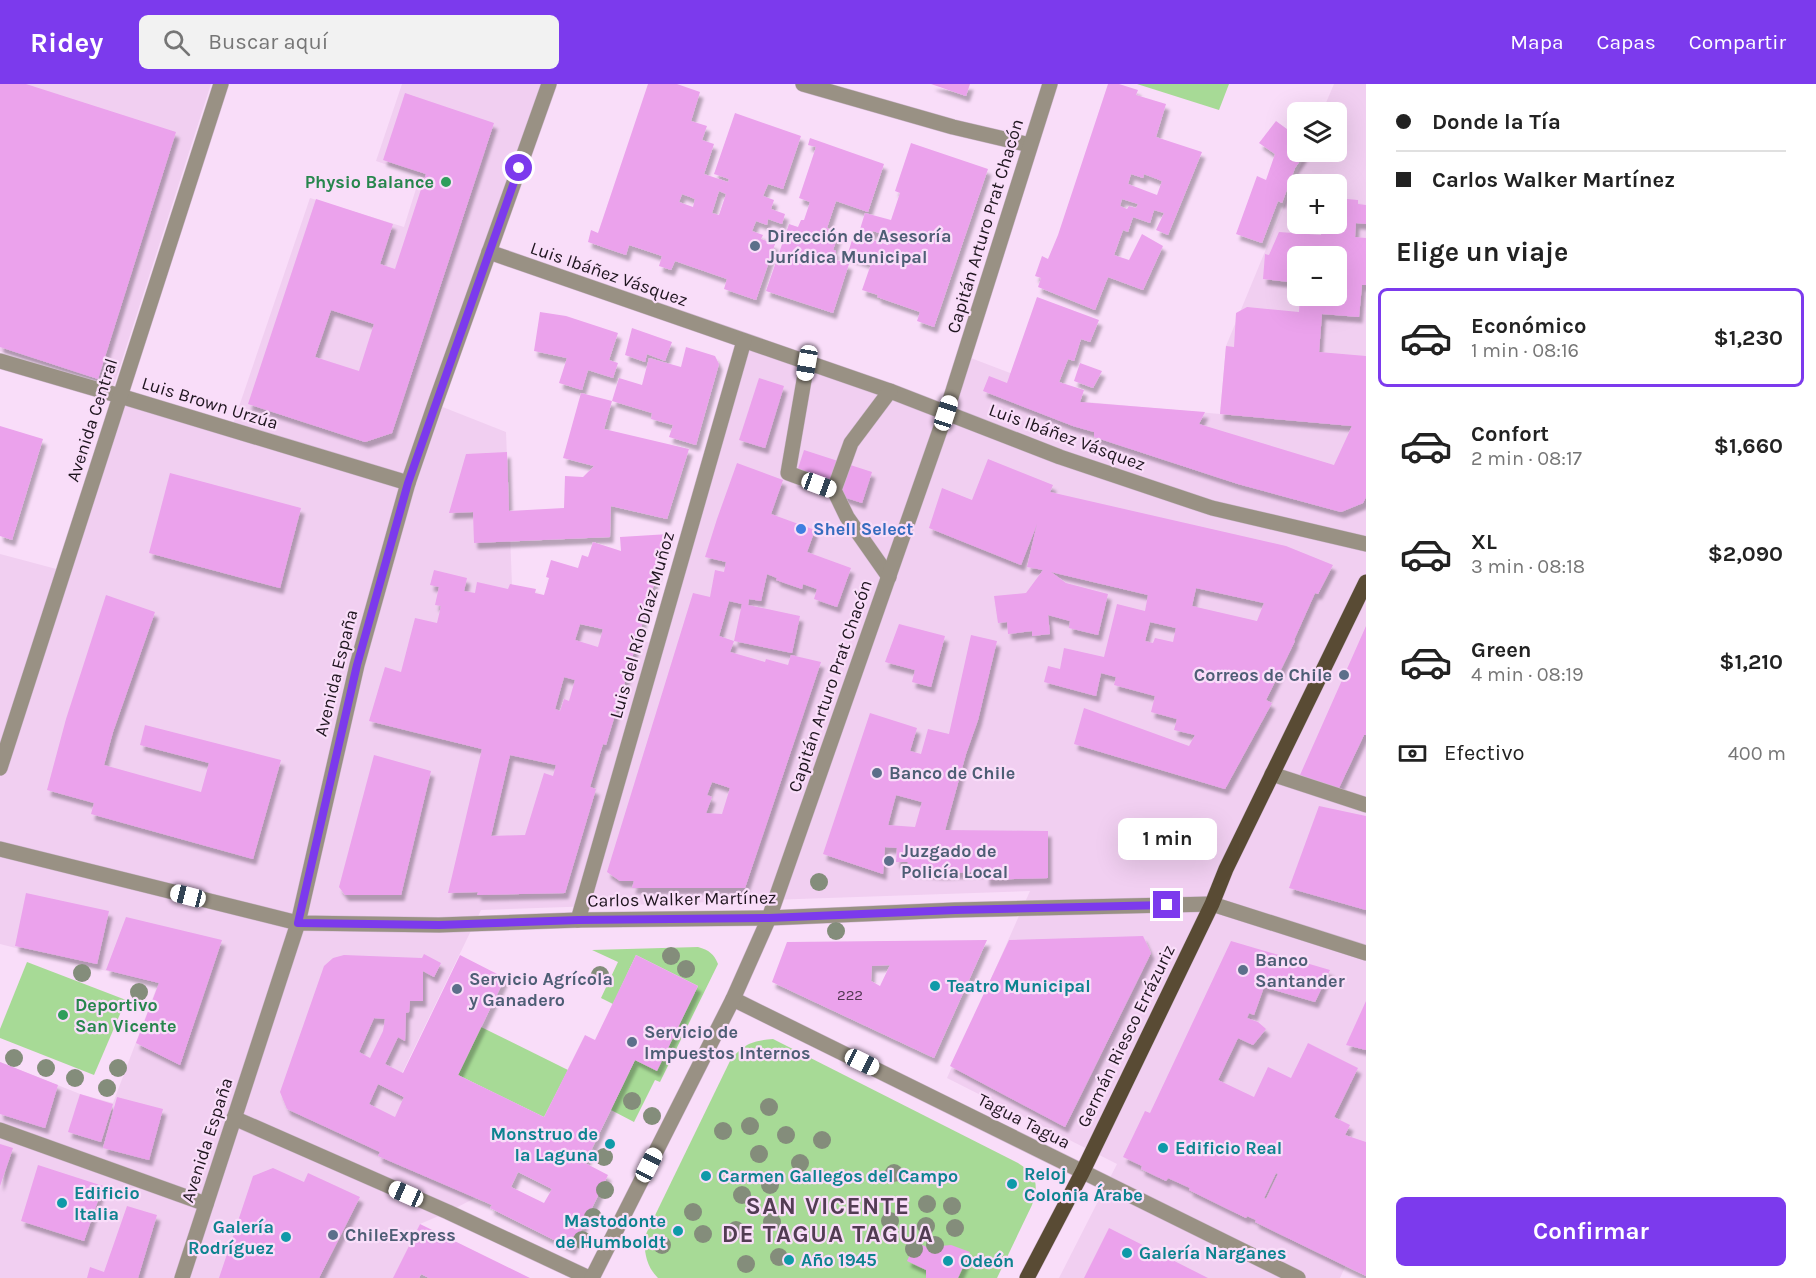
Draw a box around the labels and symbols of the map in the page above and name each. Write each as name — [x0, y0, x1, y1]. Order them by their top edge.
street label: Capitán Arturo Prat Chacón — [942, 116, 1028, 336]
route start — [505, 154, 532, 181]
place label: Physio Balance — [305, 171, 434, 193]
marker: Physio Balance — [439, 175, 453, 189]
place label: Dirección de Asesoría Jurídica Municipal — [767, 225, 951, 268]
street label: Luis Ibáñez Vásquez — [527, 237, 691, 311]
marker: Dirección de Asesoría Jurídica Municipal — [748, 239, 762, 253]
car — [795, 344, 819, 382]
street label: Avenida Central — [62, 355, 122, 485]
street label: Luis Brown Urzúa — [139, 372, 281, 434]
car — [932, 393, 960, 433]
street label: Luis Ibáñez Vásquez — [986, 398, 1148, 476]
car — [799, 470, 839, 500]
place label: Shell Select — [813, 518, 913, 540]
marker: Shell Select — [794, 522, 808, 536]
street label: Luis del Río Díaz Muñoz — [605, 529, 679, 721]
street label: Capitán Arturo Prat Chacón — [783, 577, 877, 795]
street label: Avenida España — [310, 607, 362, 739]
place label: Correos de Chile — [1194, 664, 1332, 686]
marker: Correos de Chile — [1337, 668, 1351, 682]
place label: Banco de Chile — [889, 762, 1015, 784]
marker: Banco de Chile — [870, 766, 884, 780]
callout: 1 min — [1118, 818, 1216, 860]
place label: Juzgado de Policía Local — [901, 840, 1008, 883]
marker: Juzgado de Policía Local — [882, 854, 896, 868]
car — [168, 883, 208, 909]
street label: Carlos Walker Martínez — [587, 886, 777, 912]
route end — [1153, 891, 1180, 918]
street label: Germán Riesco Errázuriz — [1072, 941, 1180, 1131]
place label: Banco Santander — [1255, 949, 1345, 992]
marker: Banco Santander — [1236, 963, 1250, 977]
place label: Servicio Agrícola y Ganadero — [469, 968, 613, 1011]
place label: Teatro Municipal — [947, 975, 1091, 997]
marker: Teatro Municipal — [928, 979, 942, 993]
marker: Servicio Agrícola y Ganadero — [450, 982, 464, 996]
house number: 222 — [837, 986, 863, 1004]
place label: Deportivo San Vicente — [75, 994, 176, 1037]
marker: Deportivo San Vicente — [56, 1008, 70, 1022]
place label: Servicio de Impuestos Internos — [644, 1021, 811, 1064]
marker: Servicio de Impuestos Internos — [625, 1035, 639, 1049]
car — [842, 1046, 882, 1078]
street label: Avenida España — [176, 1075, 238, 1205]
street label: Tagua Tagua — [974, 1088, 1074, 1154]
place label: Monstruo de la Laguna — [491, 1123, 598, 1166]
marker: Monstruo de la Laguna — [603, 1137, 617, 1151]
place label: Edificio Real — [1175, 1137, 1282, 1159]
marker: Edificio Real — [1156, 1141, 1170, 1155]
car — [633, 1145, 665, 1185]
place label: Reloj Colonia Árabe — [1024, 1163, 1143, 1206]
place label: Carmen Gallegos del Campo — [718, 1165, 958, 1187]
marker: Carmen Gallegos del Campo — [699, 1169, 713, 1183]
marker: Reloj Colonia Árabe — [1005, 1177, 1019, 1191]
car — [386, 1178, 426, 1210]
place label: Edificio Italia — [74, 1182, 140, 1225]
district label: SAN VICENTE DE TAGUA TAGUA — [722, 1192, 934, 1248]
marker: Edificio Italia — [55, 1196, 69, 1210]
place label: Mastodonte de Humboldt — [555, 1210, 666, 1253]
place label: Galería Rodríguez — [188, 1216, 274, 1259]
place label: ChileExpress — [345, 1224, 456, 1246]
marker: Mastodonte de Humboldt — [671, 1224, 685, 1238]
marker: ChileExpress — [326, 1228, 340, 1242]
marker: Galería Rodríguez — [279, 1230, 293, 1244]
place label: Galería Narganes — [1139, 1242, 1286, 1264]
marker: Galería Narganes — [1120, 1246, 1134, 1260]
place label: Año 1945 — [801, 1249, 877, 1271]
place label: Odeón — [960, 1250, 1014, 1272]
marker: Año 1945 — [782, 1253, 796, 1267]
marker: Odeón — [941, 1254, 955, 1268]

